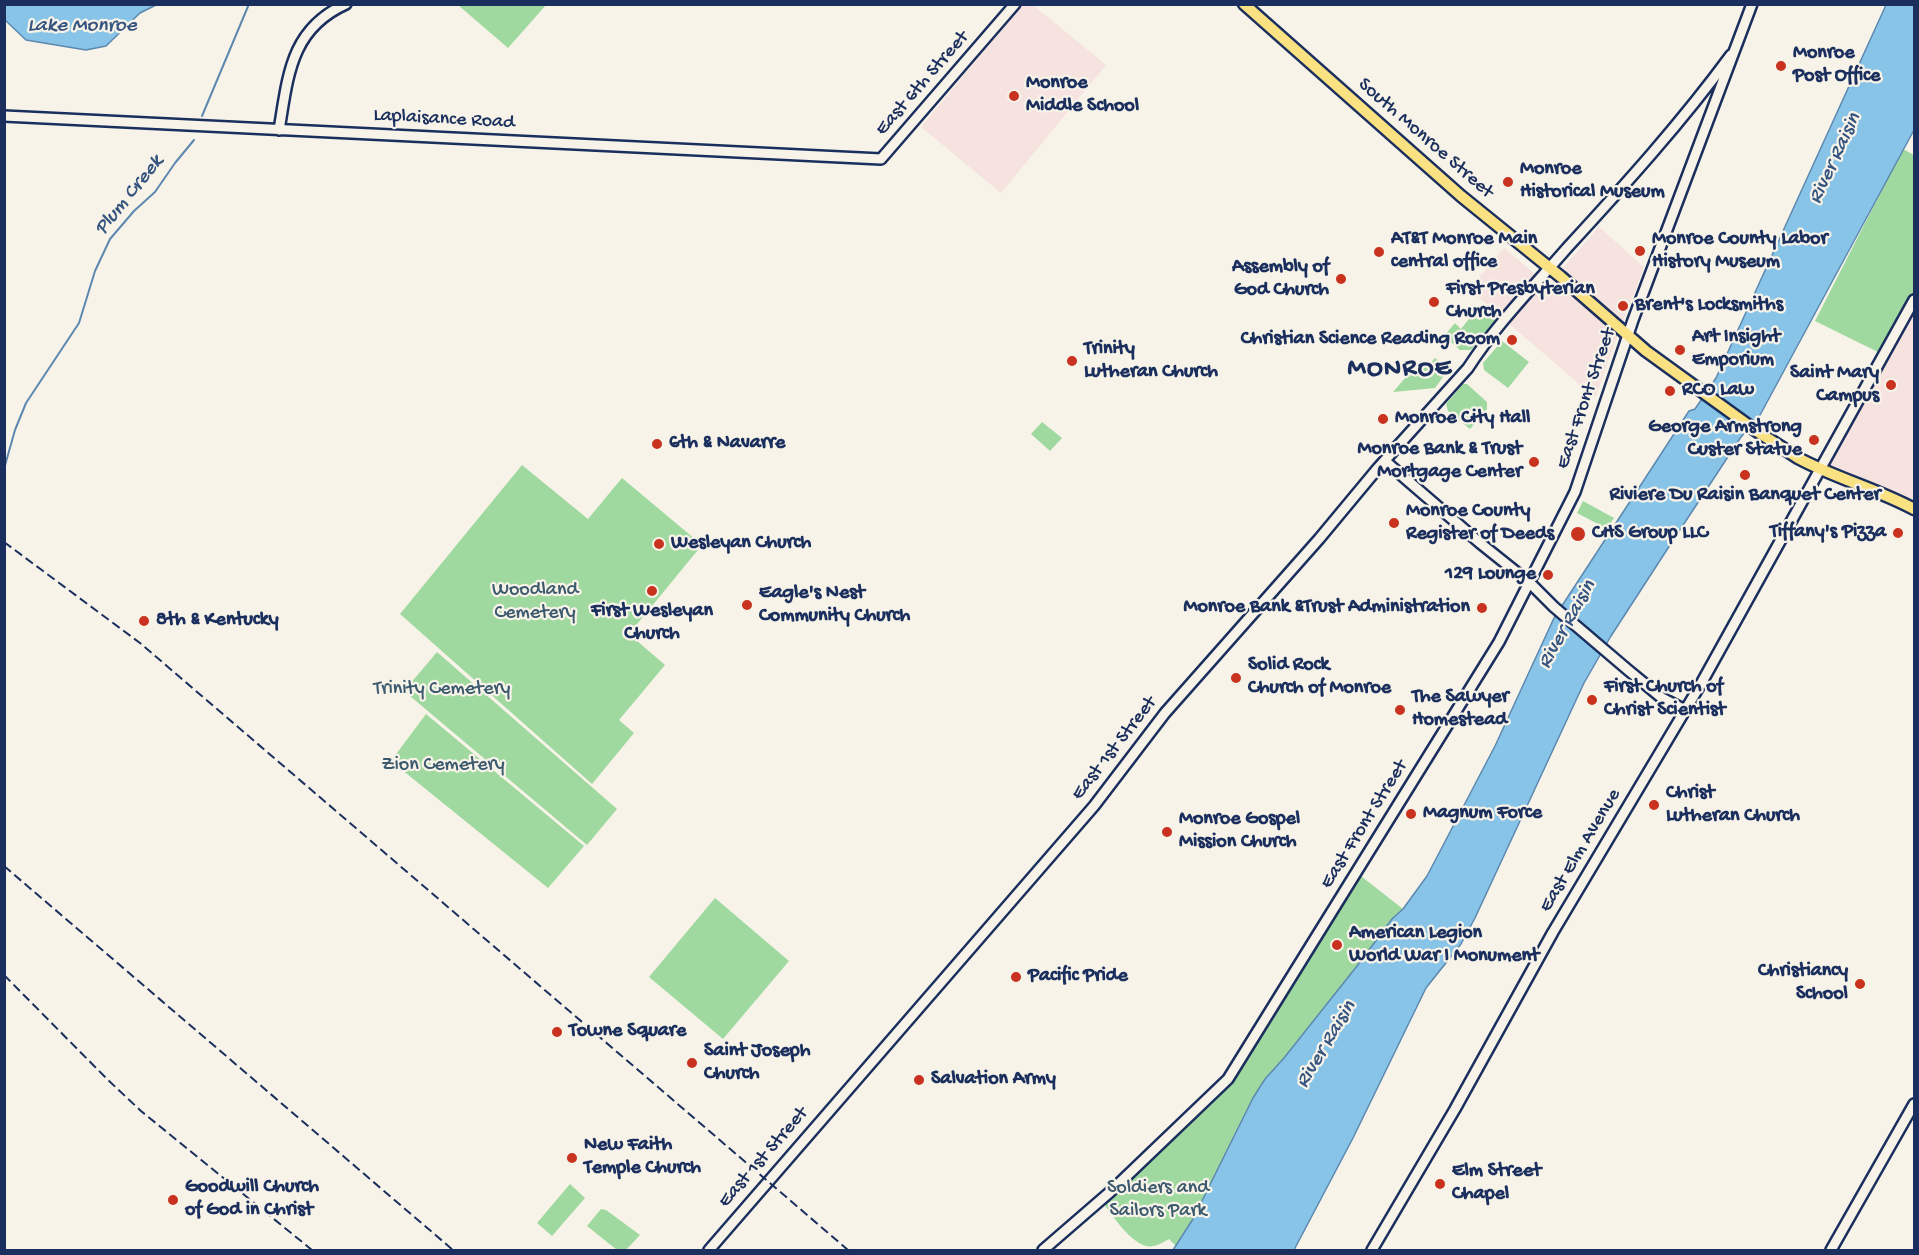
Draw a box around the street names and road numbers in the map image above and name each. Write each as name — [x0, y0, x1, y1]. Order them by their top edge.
street label: East 6th Street — [871, 27, 975, 141]
street label: South Monroe Street — [1352, 73, 1498, 205]
street label: Laplaisance Road — [373, 104, 515, 136]
street label: East Front Street — [1552, 325, 1622, 473]
street label: East 1st Street — [1067, 692, 1163, 806]
street label: East Front Street — [1316, 756, 1414, 894]
street label: East Elm Avenue — [1535, 785, 1627, 917]
street label: East 1st Street — [714, 1103, 814, 1213]

